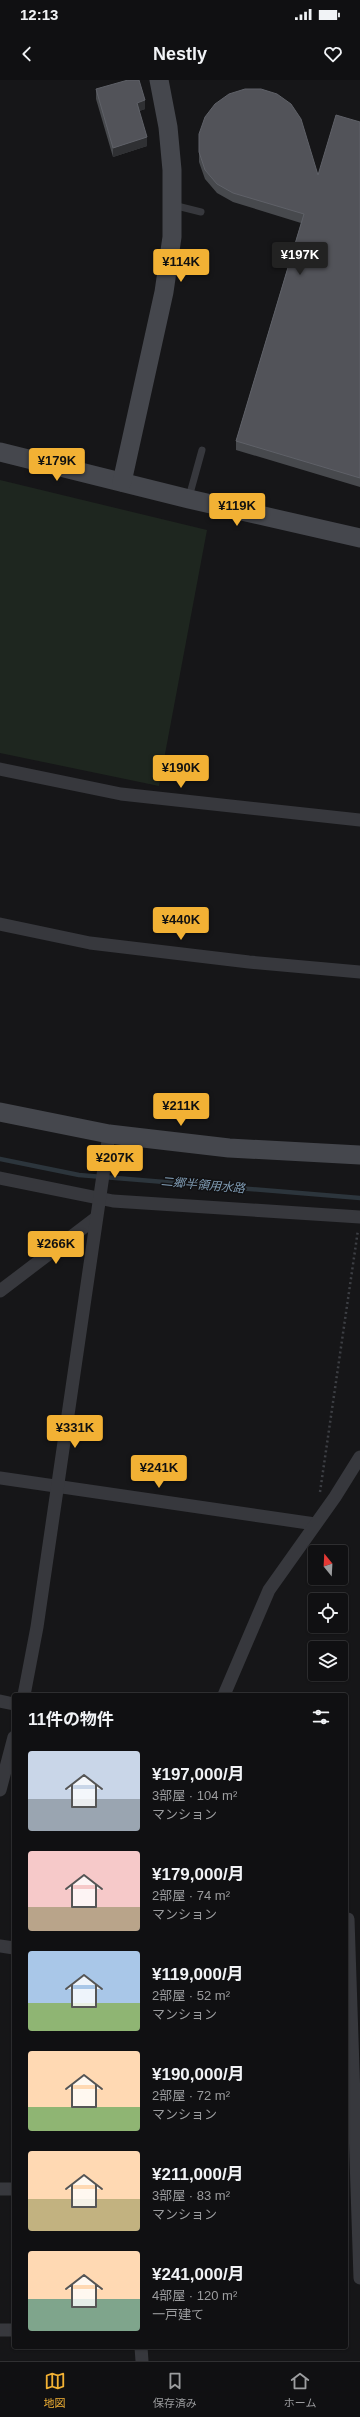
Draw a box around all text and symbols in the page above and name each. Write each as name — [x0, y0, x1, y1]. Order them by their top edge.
text: 12:13 — [20, 6, 58, 23]
icon: back — [16, 43, 38, 65]
icon: heart — [322, 43, 344, 65]
text: Nestly — [153, 44, 207, 64]
pin: ¥197K — [272, 242, 328, 276]
text: ¥197K — [281, 247, 319, 262]
pin: ¥114K — [153, 249, 209, 283]
text: ¥114K — [162, 254, 200, 269]
pin: ¥179K — [29, 448, 85, 482]
text: ¥179K — [38, 453, 76, 468]
pin: ¥119K — [209, 493, 265, 527]
text: ¥119K — [218, 498, 256, 513]
pin: ¥190K — [153, 755, 209, 789]
text: ¥190K — [162, 760, 200, 775]
pin: ¥440K — [153, 907, 209, 941]
text: ¥440K — [162, 912, 200, 927]
pin: ¥211K — [153, 1093, 209, 1127]
text: ¥211K — [162, 1098, 200, 1113]
pin: ¥207K — [87, 1145, 143, 1179]
text: ¥207K — [96, 1150, 134, 1165]
water label: 二郷半領用水路 — [161, 1174, 246, 1196]
pin: ¥266K — [28, 1231, 84, 1265]
text: ¥266K — [37, 1236, 75, 1251]
pin: ¥331K — [47, 1415, 103, 1449]
text: ¥331K — [56, 1420, 94, 1435]
pin: ¥241K — [131, 1455, 187, 1489]
text: ¥241K — [140, 1460, 178, 1475]
north arrow — [308, 1545, 348, 1585]
map controls — [308, 1545, 348, 1681]
button: locate — [308, 1593, 348, 1633]
button: layers — [308, 1641, 348, 1681]
icon: filters — [310, 1706, 332, 1728]
text: 11件の物件 — [28, 1710, 114, 1729]
text: ¥197,000/月 — [152, 1765, 245, 1784]
icon: home — [60, 1767, 108, 1815]
text: 3部屋 · 104 m² — [152, 1788, 237, 1803]
text: マンション — [152, 1807, 217, 1822]
text: ¥179,000/月 — [152, 1865, 245, 1884]
icon: home — [60, 1867, 108, 1915]
text: 2部屋 · 74 m² — [152, 1888, 230, 1903]
text: マンション — [152, 1907, 217, 1922]
text: ¥119,000/月 — [152, 1965, 244, 1984]
icon: home — [60, 1967, 108, 2015]
text: 2部屋 · 52 m² — [152, 1988, 230, 2003]
text: マンション — [152, 2007, 217, 2022]
text: ¥190,000/月 — [152, 2065, 245, 2084]
icon: home — [60, 2067, 108, 2115]
text: 2部屋 · 72 m² — [152, 2088, 230, 2103]
text: マンション — [152, 2107, 217, 2122]
text: ¥211,000/月 — [152, 2165, 244, 2184]
icon: home — [60, 2167, 108, 2215]
text: 3部屋 · 83 m² — [152, 2188, 230, 2203]
text: マンション — [152, 2207, 217, 2222]
text: ¥241,000/月 — [152, 2265, 245, 2284]
icon: home — [60, 2267, 108, 2315]
text: 4部屋 · 120 m² — [152, 2288, 237, 2303]
text: 一戸建て — [152, 2307, 204, 2322]
tab: 地図 — [44, 2370, 66, 2410]
tab: 保存済み — [153, 2370, 197, 2410]
tab: ホーム — [284, 2370, 316, 2410]

